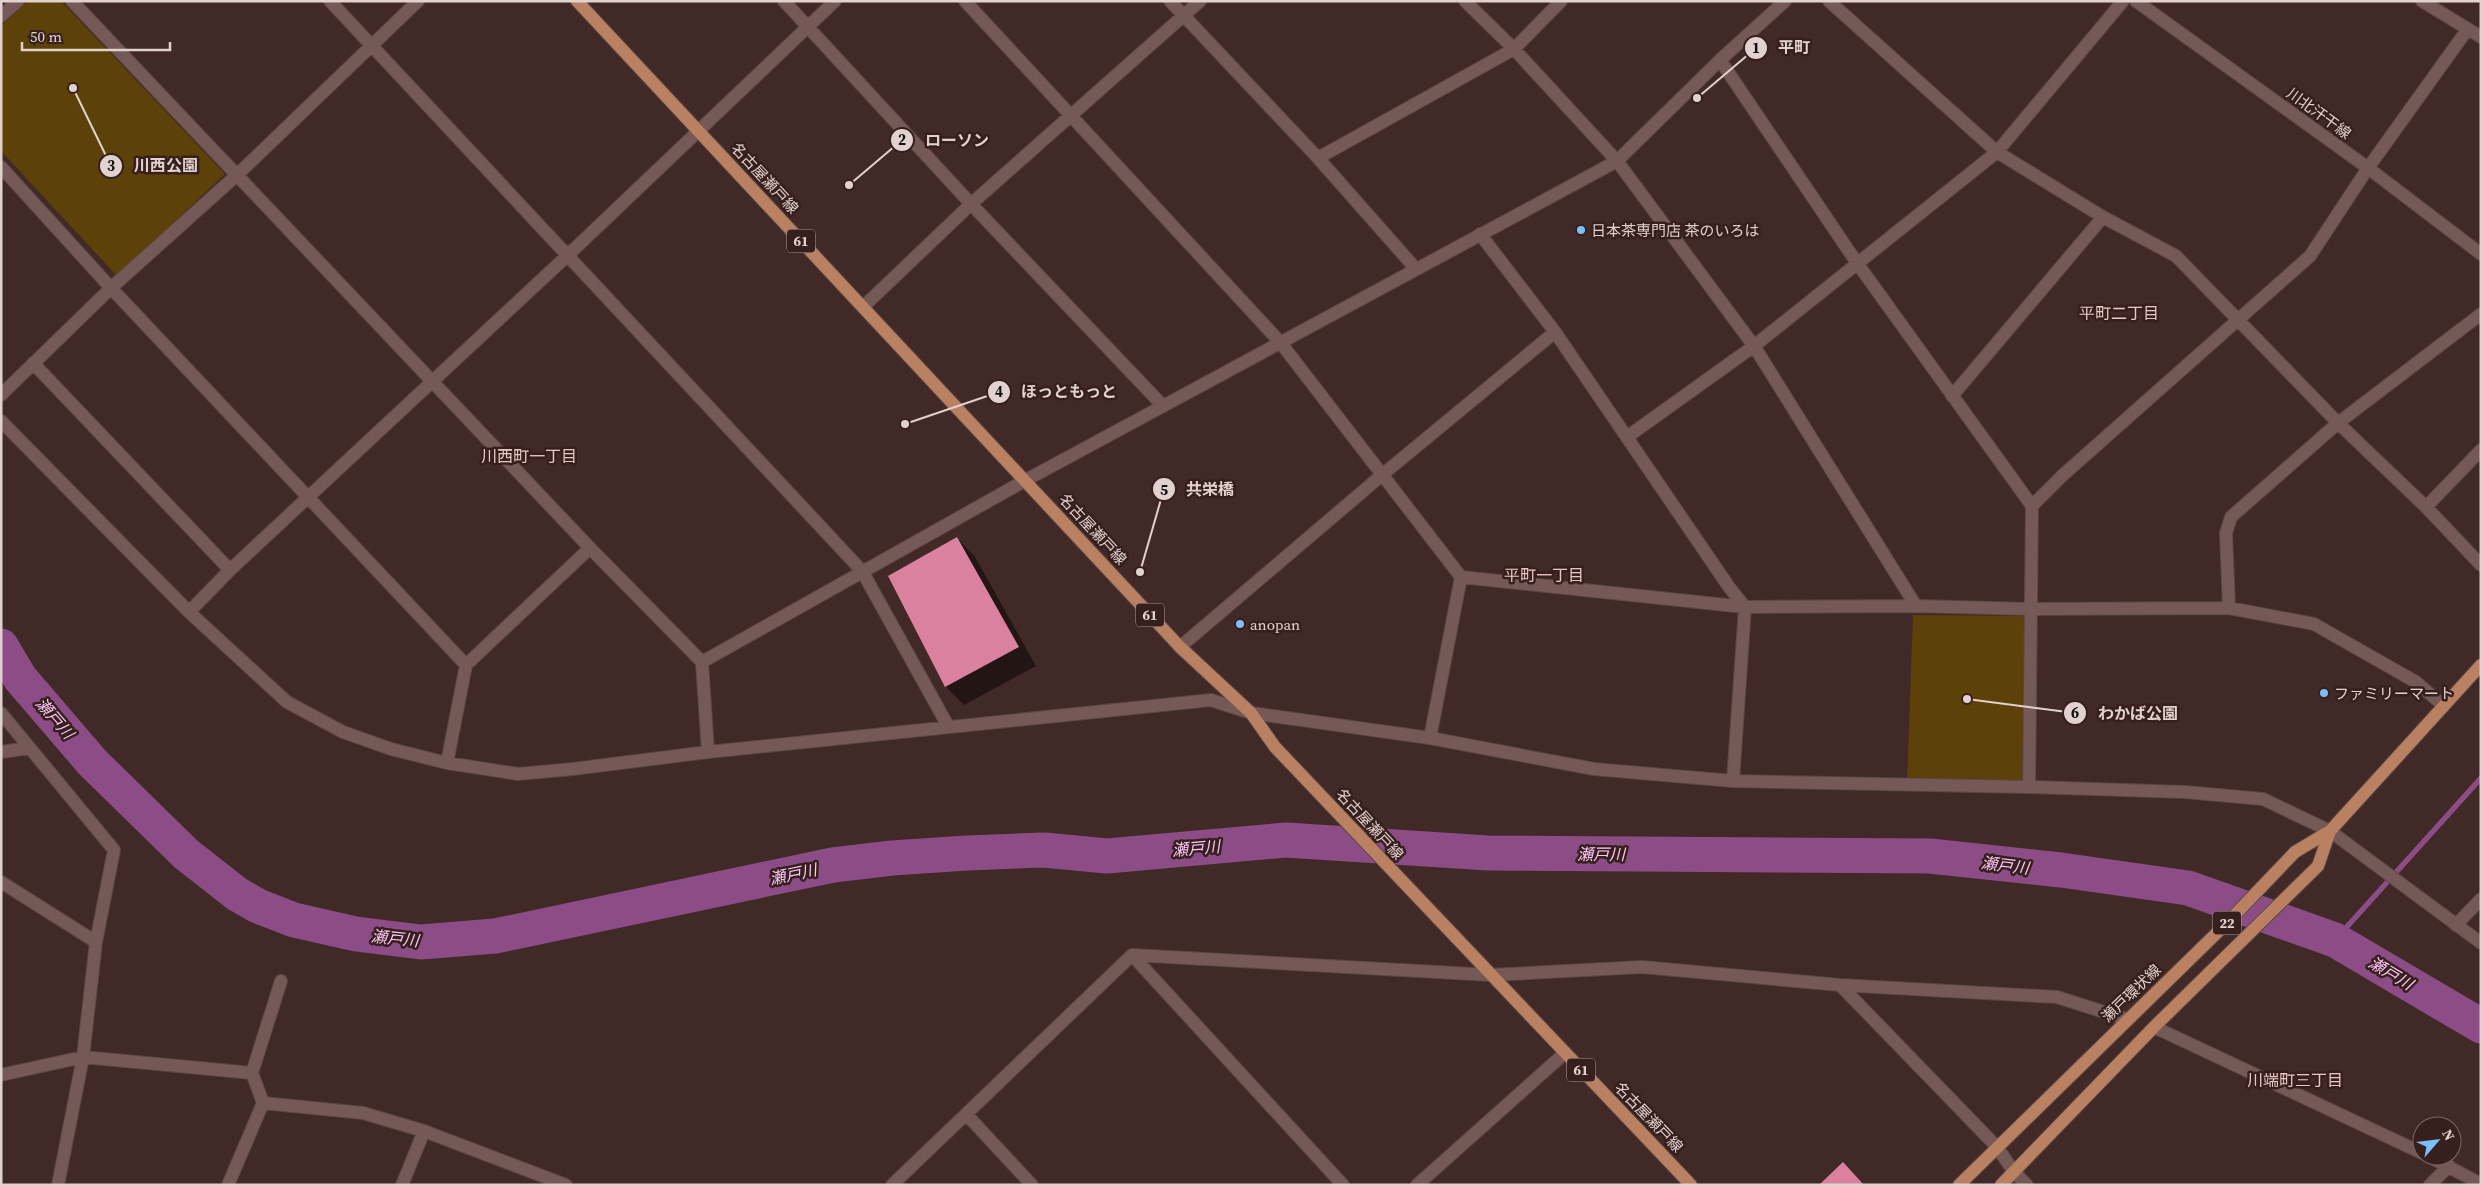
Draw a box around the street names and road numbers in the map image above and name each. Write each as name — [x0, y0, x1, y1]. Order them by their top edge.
street label: 川北汗干線 — [2282, 82, 2356, 144]
street label: 名古屋瀬戸線 — [727, 138, 803, 218]
road number: 61 — [787, 230, 815, 252]
street label: 名古屋瀬戸線 — [1055, 489, 1131, 569]
road number: 61 — [1136, 604, 1164, 626]
street label: 名古屋瀬戸線 — [1332, 784, 1408, 864]
road number: 22 — [2213, 911, 2241, 934]
street label: 瀬戸環状線 — [2097, 959, 2165, 1027]
road number: 61 — [1567, 1058, 1595, 1082]
street label: 名古屋瀬戸線 — [1610, 1077, 1688, 1157]

